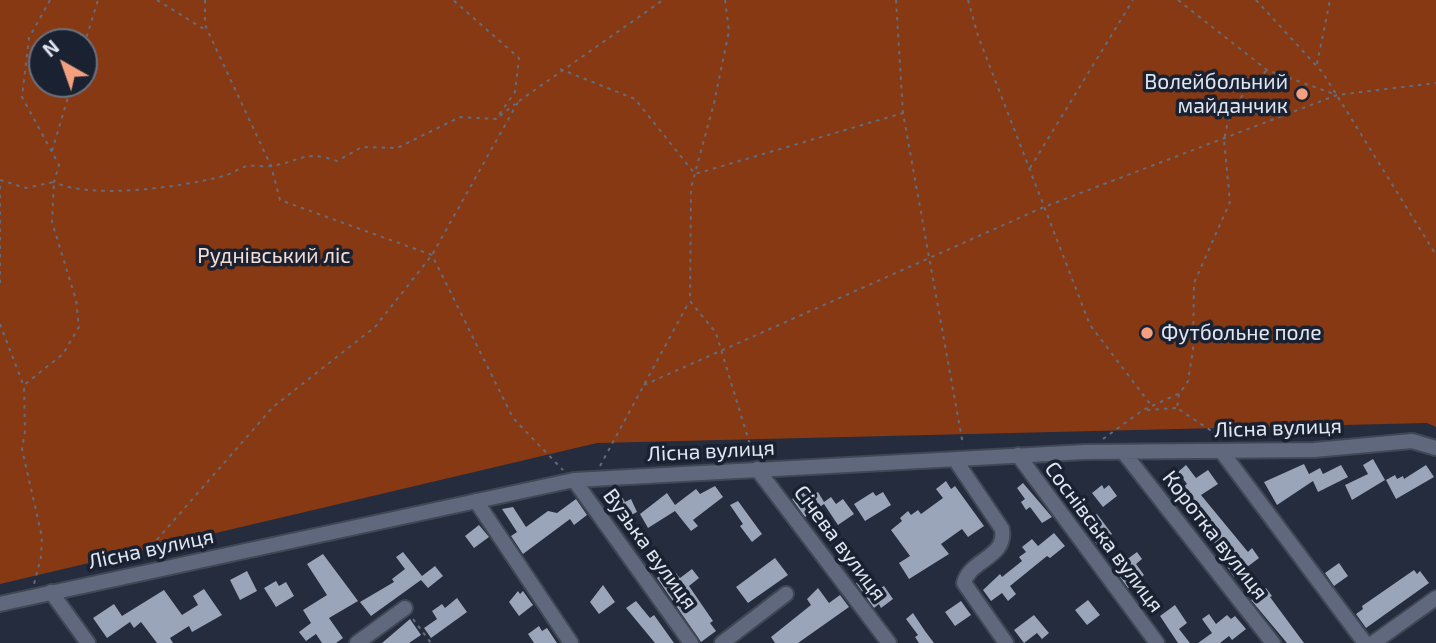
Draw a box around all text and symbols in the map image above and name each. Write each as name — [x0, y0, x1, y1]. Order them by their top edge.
north arrow — [28, 28, 98, 98]
text: N — [38, 35, 63, 61]
place label: Волейбольний майданчик — [1144, 69, 1288, 119]
marker: Волейбольний майданчик — [1294, 86, 1310, 102]
park label: Руднівський ліс — [197, 243, 351, 269]
place label: Футбольне поле — [1161, 320, 1322, 346]
marker: Футбольне поле — [1139, 325, 1155, 341]
street label: Лісна вулиця — [1214, 413, 1342, 443]
street label: Лісна вулиця — [647, 435, 775, 467]
street label: Соснівська вулиця — [1039, 457, 1169, 617]
street label: Коротка вулиця — [1157, 466, 1273, 604]
street label: Січева вулиця — [789, 480, 891, 606]
street label: Вузька вулиця — [598, 484, 702, 614]
street label: Лісна вулиця — [86, 523, 216, 575]

